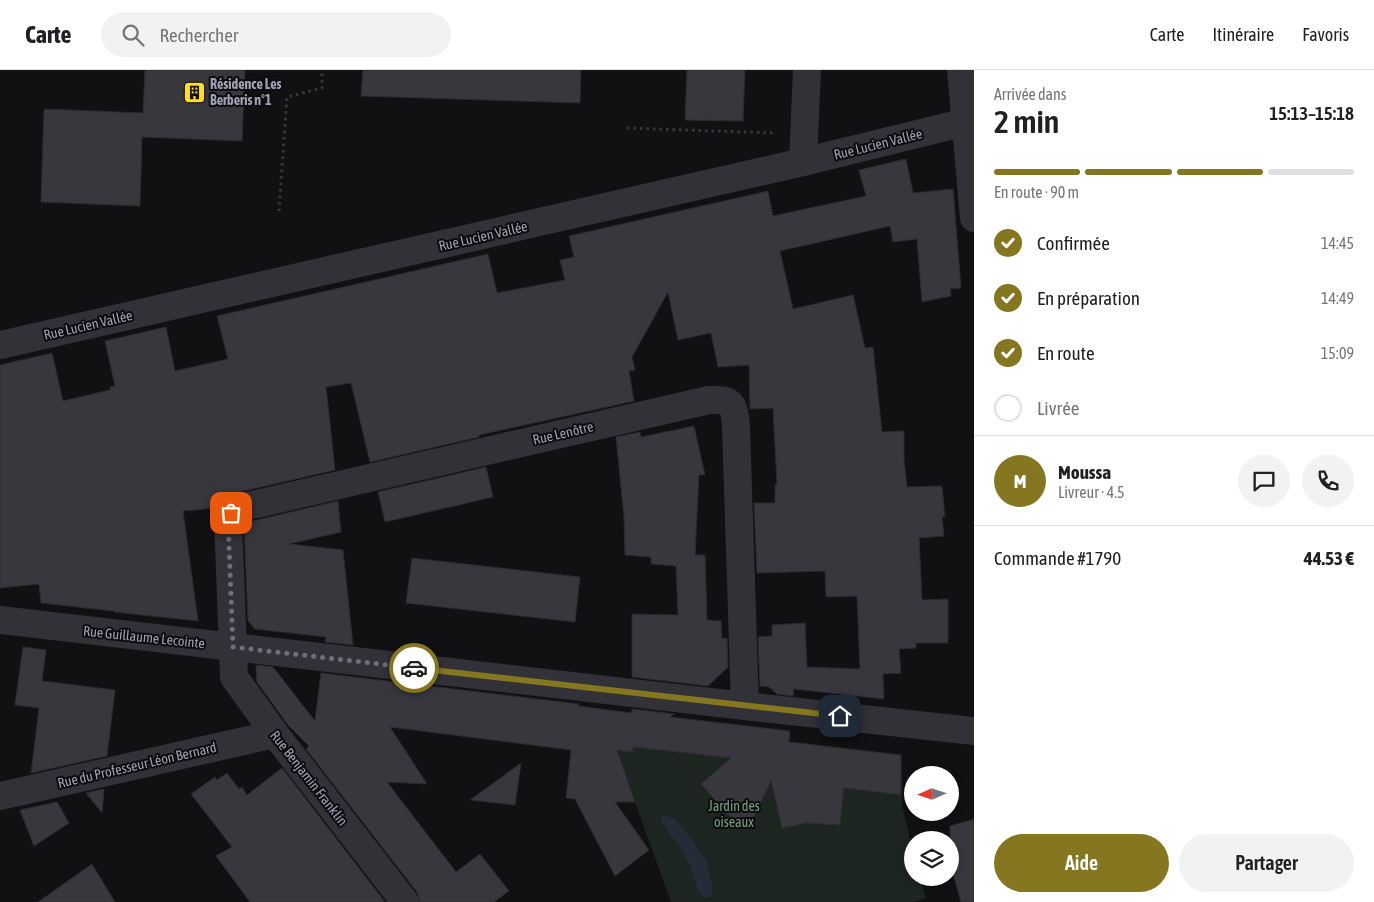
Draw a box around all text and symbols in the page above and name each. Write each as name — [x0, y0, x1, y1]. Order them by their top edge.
search box — [101, 12, 451, 57]
text: Carte — [25, 21, 71, 48]
icon: search — [119, 21, 147, 49]
text: Rechercher — [159, 24, 238, 46]
text: Carte — [1150, 24, 1184, 45]
text: Itinéraire — [1212, 24, 1274, 45]
text: Favoris — [1302, 24, 1349, 45]
place label: Résidence Les Berberis n°1 — [210, 76, 282, 108]
building icon: Résidence Les Berberis n°1 — [182, 80, 206, 104]
text: Arrivée dans — [994, 85, 1066, 103]
text: 15:13–15:18 — [1269, 102, 1354, 124]
text: 2 min — [994, 103, 1059, 140]
street label: Rue Lucien Vallée — [832, 125, 924, 163]
text: En route · 90 m — [994, 183, 1079, 201]
street label: Rue Lucien Vallée — [437, 218, 529, 254]
icon: check — [994, 229, 1022, 257]
text: Confirmée — [1037, 232, 1110, 254]
text: 14:45 — [1321, 234, 1354, 252]
icon: check — [994, 284, 1022, 312]
text: En préparation — [1037, 287, 1140, 309]
text: 14:49 — [1321, 289, 1354, 307]
street label: Rue Lucien Vallée — [42, 307, 134, 343]
icon: check — [994, 339, 1022, 367]
text: En route — [1037, 342, 1095, 364]
text: 15:09 — [1321, 344, 1354, 362]
text: Livrée — [1037, 397, 1079, 419]
street label: Rue Lenôtre — [531, 418, 595, 448]
button: chat — [1238, 455, 1290, 507]
button: phone — [1302, 455, 1354, 507]
text: Moussa — [1058, 461, 1111, 483]
text: M — [1014, 470, 1026, 492]
text: Livreur · 4.5 — [1058, 483, 1125, 501]
pin — [210, 492, 252, 534]
icon: bag — [217, 499, 245, 527]
text: Commande #1790 — [994, 547, 1121, 569]
text: 44.53 € — [1304, 547, 1354, 569]
street label: Rue Guillaume Lecointe — [82, 623, 206, 651]
courier — [389, 643, 439, 693]
icon: car — [400, 654, 428, 682]
pin — [819, 695, 861, 737]
icon: home — [826, 702, 854, 730]
street label: Rue Benjamin Franklin — [267, 727, 351, 829]
street label: Rue du Professeur Léon Bernard — [56, 739, 218, 791]
north arrow — [904, 766, 959, 821]
map controls — [904, 766, 959, 886]
park label: Jardin des oiseaux — [708, 798, 760, 830]
button: layers — [904, 831, 959, 886]
button: Aide — [994, 834, 1169, 892]
button: Partager — [1179, 834, 1354, 892]

